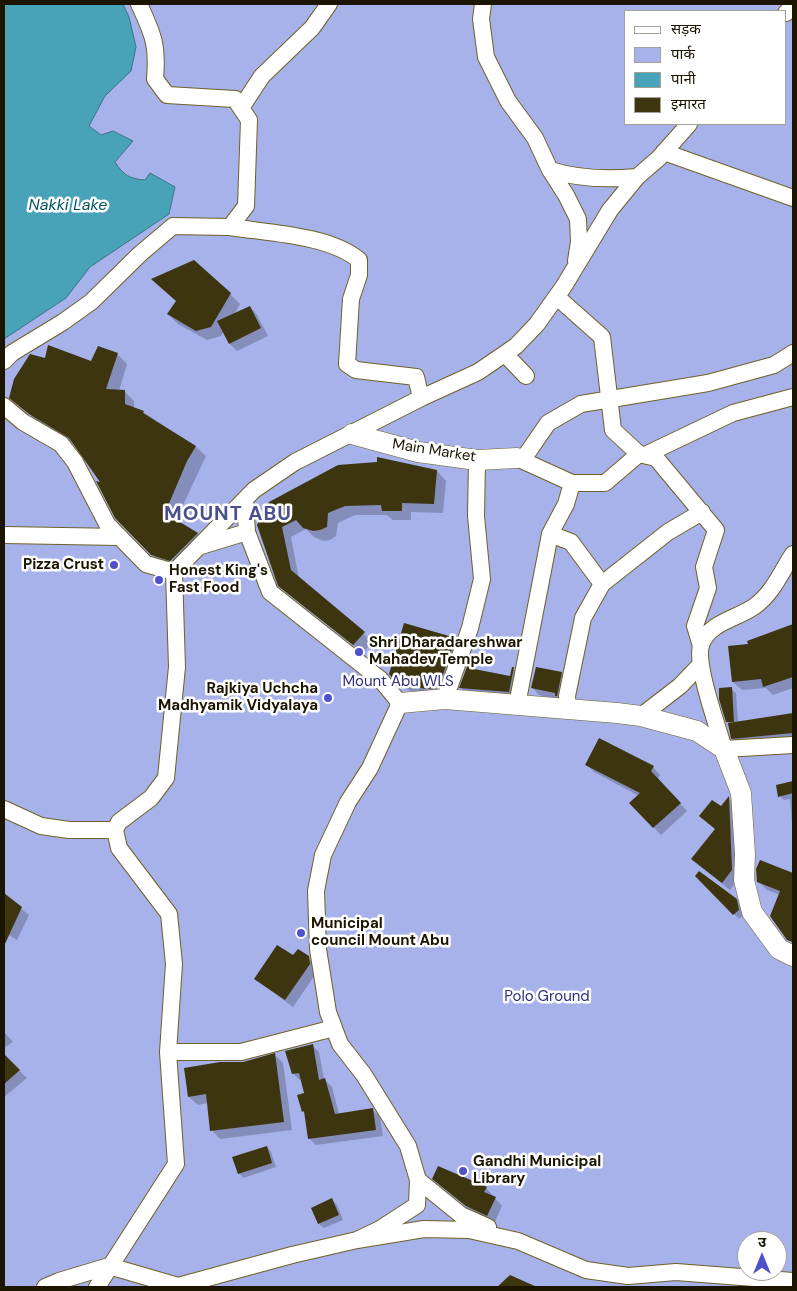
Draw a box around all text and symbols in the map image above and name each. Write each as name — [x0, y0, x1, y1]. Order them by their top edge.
legend — [624, 10, 787, 125]
text: सड़क — [671, 19, 701, 39]
text: पार्क — [671, 44, 695, 64]
text: पानी — [671, 69, 696, 89]
text: इमारत — [671, 94, 706, 114]
water label: Nakki Lake — [29, 196, 107, 216]
street label: Main Market — [391, 436, 477, 466]
district label: MOUNT ABU — [163, 503, 293, 527]
place label: Pizza Crust — [23, 556, 104, 574]
marker: Pizza Crust — [108, 559, 120, 571]
place label: Honest King's Fast Food — [169, 562, 268, 597]
marker: Honest King's Fast Food — [153, 574, 165, 586]
place label: Shri Dharadareshwar Mahadev Temple — [369, 634, 522, 669]
marker: Shri Dharadareshwar Mahadev Temple — [353, 646, 365, 658]
park label: Mount Abu WLS — [342, 673, 454, 691]
place label: Rajkiya Uchcha Madhyamik Vidyalaya — [158, 680, 318, 715]
marker: Rajkiya Uchcha Madhyamik Vidyalaya — [322, 692, 334, 704]
place label: Municipal council Mount Abu — [311, 915, 449, 950]
marker: Municipal council Mount Abu — [295, 927, 307, 939]
park label: Polo Ground — [504, 988, 590, 1006]
place label: Gandhi Municipal Library — [473, 1153, 601, 1188]
marker: Gandhi Municipal Library — [457, 1165, 469, 1177]
north arrow — [737, 1231, 787, 1281]
text: उ — [758, 1233, 766, 1251]

